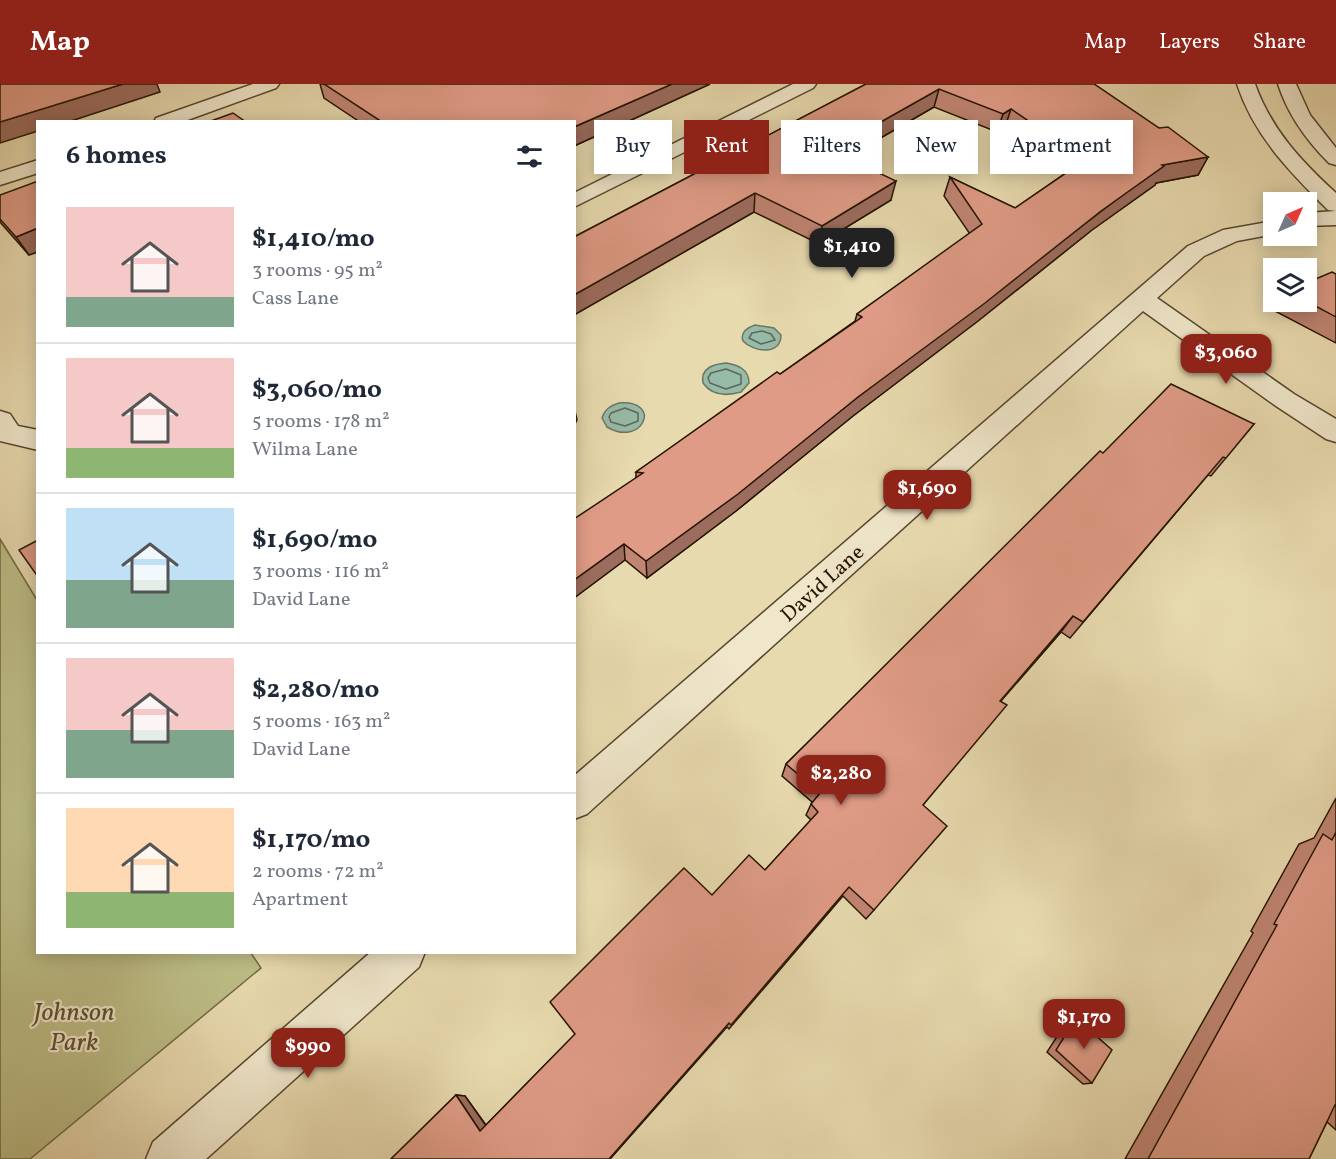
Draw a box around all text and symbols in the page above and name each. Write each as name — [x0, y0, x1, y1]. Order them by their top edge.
text: Map — [30, 23, 90, 62]
text: Map — [1084, 28, 1126, 57]
text: Layers — [1159, 28, 1220, 57]
text: Share — [1253, 28, 1306, 57]
chip: Buy — [594, 120, 672, 174]
chip: Rent — [684, 120, 769, 174]
chip: Filters — [781, 120, 882, 174]
chip: New — [894, 120, 978, 174]
chip: Apartment — [990, 120, 1133, 174]
text: 6 homes — [66, 138, 167, 174]
icon: filters — [513, 140, 546, 173]
north arrow — [1263, 192, 1317, 246]
map controls — [1263, 192, 1317, 312]
text: $1,410/mo — [252, 221, 375, 257]
pin: $1,410 — [803, 228, 901, 279]
icon: home — [114, 231, 186, 303]
text: $1,410 — [823, 233, 881, 261]
text: 3 rooms · 95 m² — [252, 257, 383, 285]
button: layers — [1263, 258, 1317, 312]
text: Cass Lane — [252, 285, 339, 313]
pin: $3,060 — [1177, 334, 1275, 385]
text: $3,060 — [1195, 339, 1257, 367]
text: $3,060/mo — [252, 372, 382, 408]
icon: home — [114, 382, 186, 454]
text: 5 rooms · 178 m² — [252, 408, 390, 436]
text: Wilma Lane — [252, 436, 358, 464]
pin: $1,690 — [878, 470, 976, 521]
text: $1,690 — [897, 475, 957, 503]
text: $1,690/mo — [252, 522, 377, 558]
icon: home — [114, 532, 186, 604]
street label: David Lane — [775, 539, 871, 629]
text: 3 rooms · 116 m² — [252, 558, 389, 586]
text: David Lane — [252, 586, 350, 614]
text: $2,280/mo — [252, 672, 379, 708]
icon: home — [114, 682, 186, 754]
text: 5 rooms · 163 m² — [252, 708, 390, 736]
text: David Lane — [252, 736, 350, 764]
pin: $2,280 — [792, 755, 890, 806]
text: $2,280 — [811, 760, 871, 788]
text: $1,170/mo — [252, 822, 371, 858]
icon: home — [114, 832, 186, 904]
text: 2 rooms · 72 m² — [252, 858, 384, 886]
text: Apartment — [252, 886, 348, 914]
park label: Johnson Park — [31, 995, 114, 1061]
pin: $1,170 — [1035, 999, 1133, 1050]
text: $1,170 — [1057, 1004, 1111, 1032]
pin: $990 — [272, 1028, 344, 1079]
text: $990 — [285, 1033, 331, 1061]

